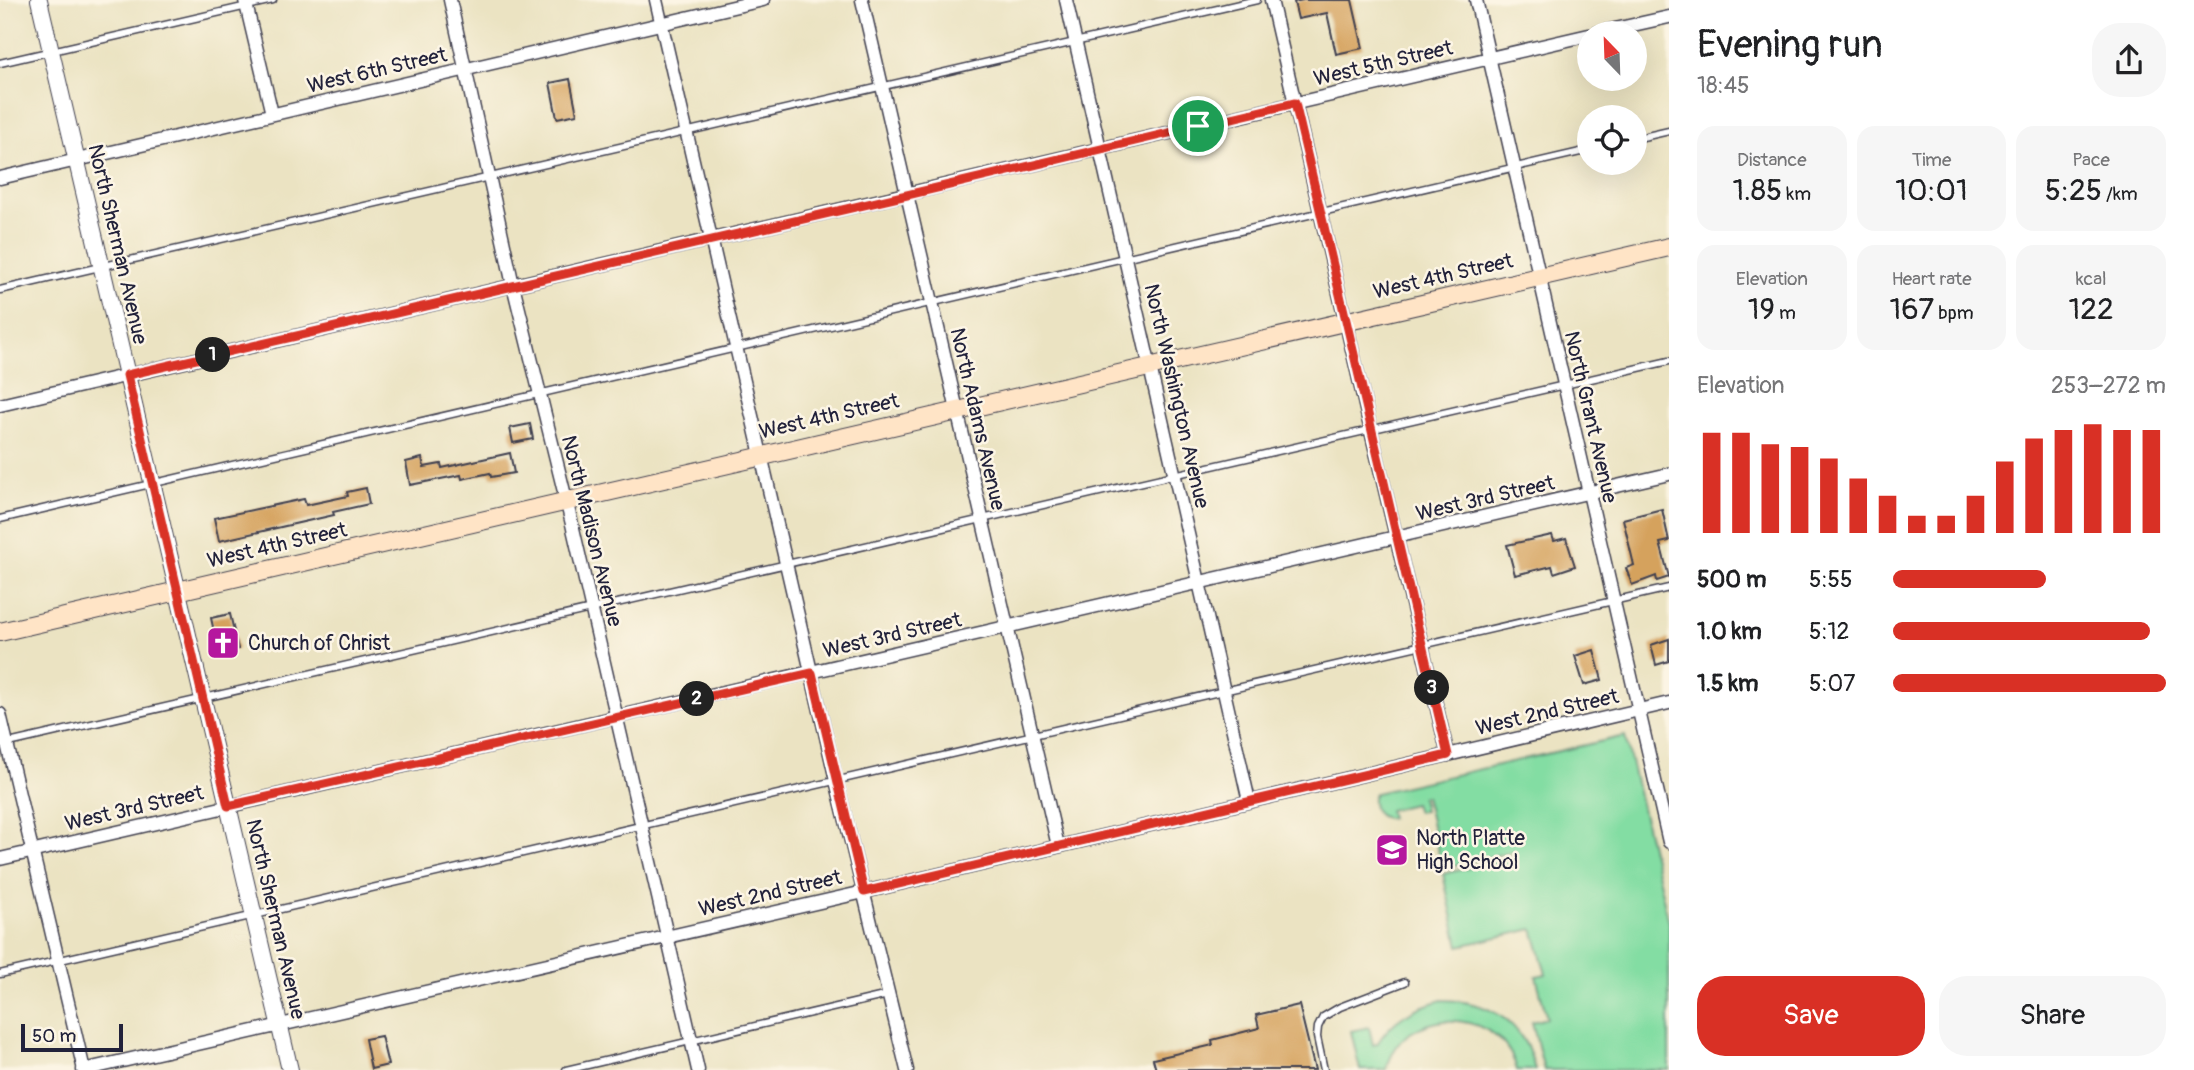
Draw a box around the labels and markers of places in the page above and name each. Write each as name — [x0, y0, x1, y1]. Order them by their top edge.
pin — [1168, 96, 1228, 156]
pin: 1 — [196, 338, 230, 372]
church icon: Church of Christ — [204, 624, 242, 662]
place label: Church of Christ — [248, 630, 391, 657]
pin: 3 — [1414, 670, 1450, 706]
pin: 2 — [680, 682, 714, 716]
place label: North Platte High School — [1416, 825, 1525, 876]
school or university icon: North Platte High School — [1373, 831, 1411, 869]

